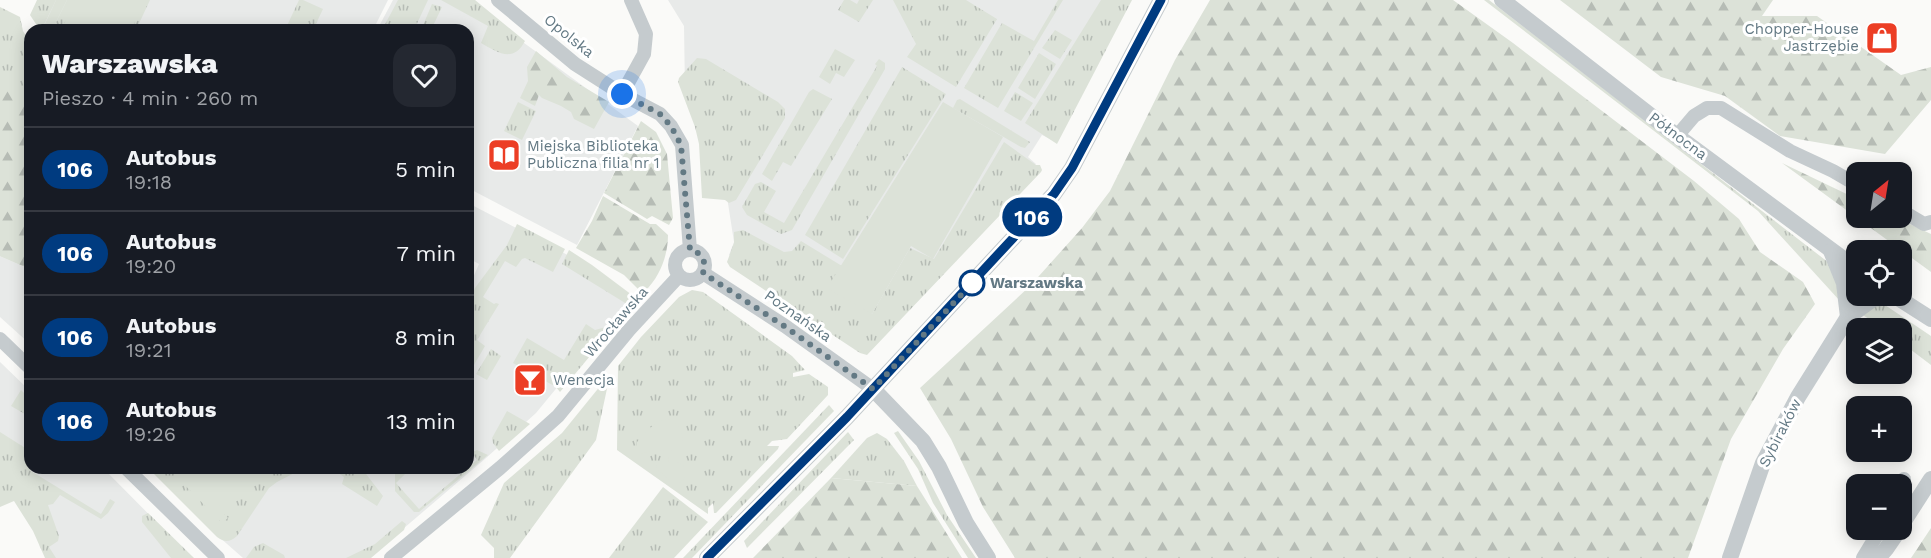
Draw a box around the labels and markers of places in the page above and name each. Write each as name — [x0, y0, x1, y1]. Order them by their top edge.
place label: Chopper-House Jastrzębie — [1745, 20, 1859, 55]
shop icon: Chopper-House Jastrzębie — [1864, 20, 1900, 56]
library icon: Miejska Biblioteka Publiczna filia nr 1 — [486, 137, 522, 173]
place label: Miejska Biblioteka Publiczna filia nr 1 — [527, 137, 660, 172]
marker: Warszawska — [959, 270, 985, 296]
place label: Warszawska — [990, 274, 1083, 292]
bar icon: Wenecja — [512, 362, 548, 398]
place label: Wenecja — [553, 371, 615, 389]

